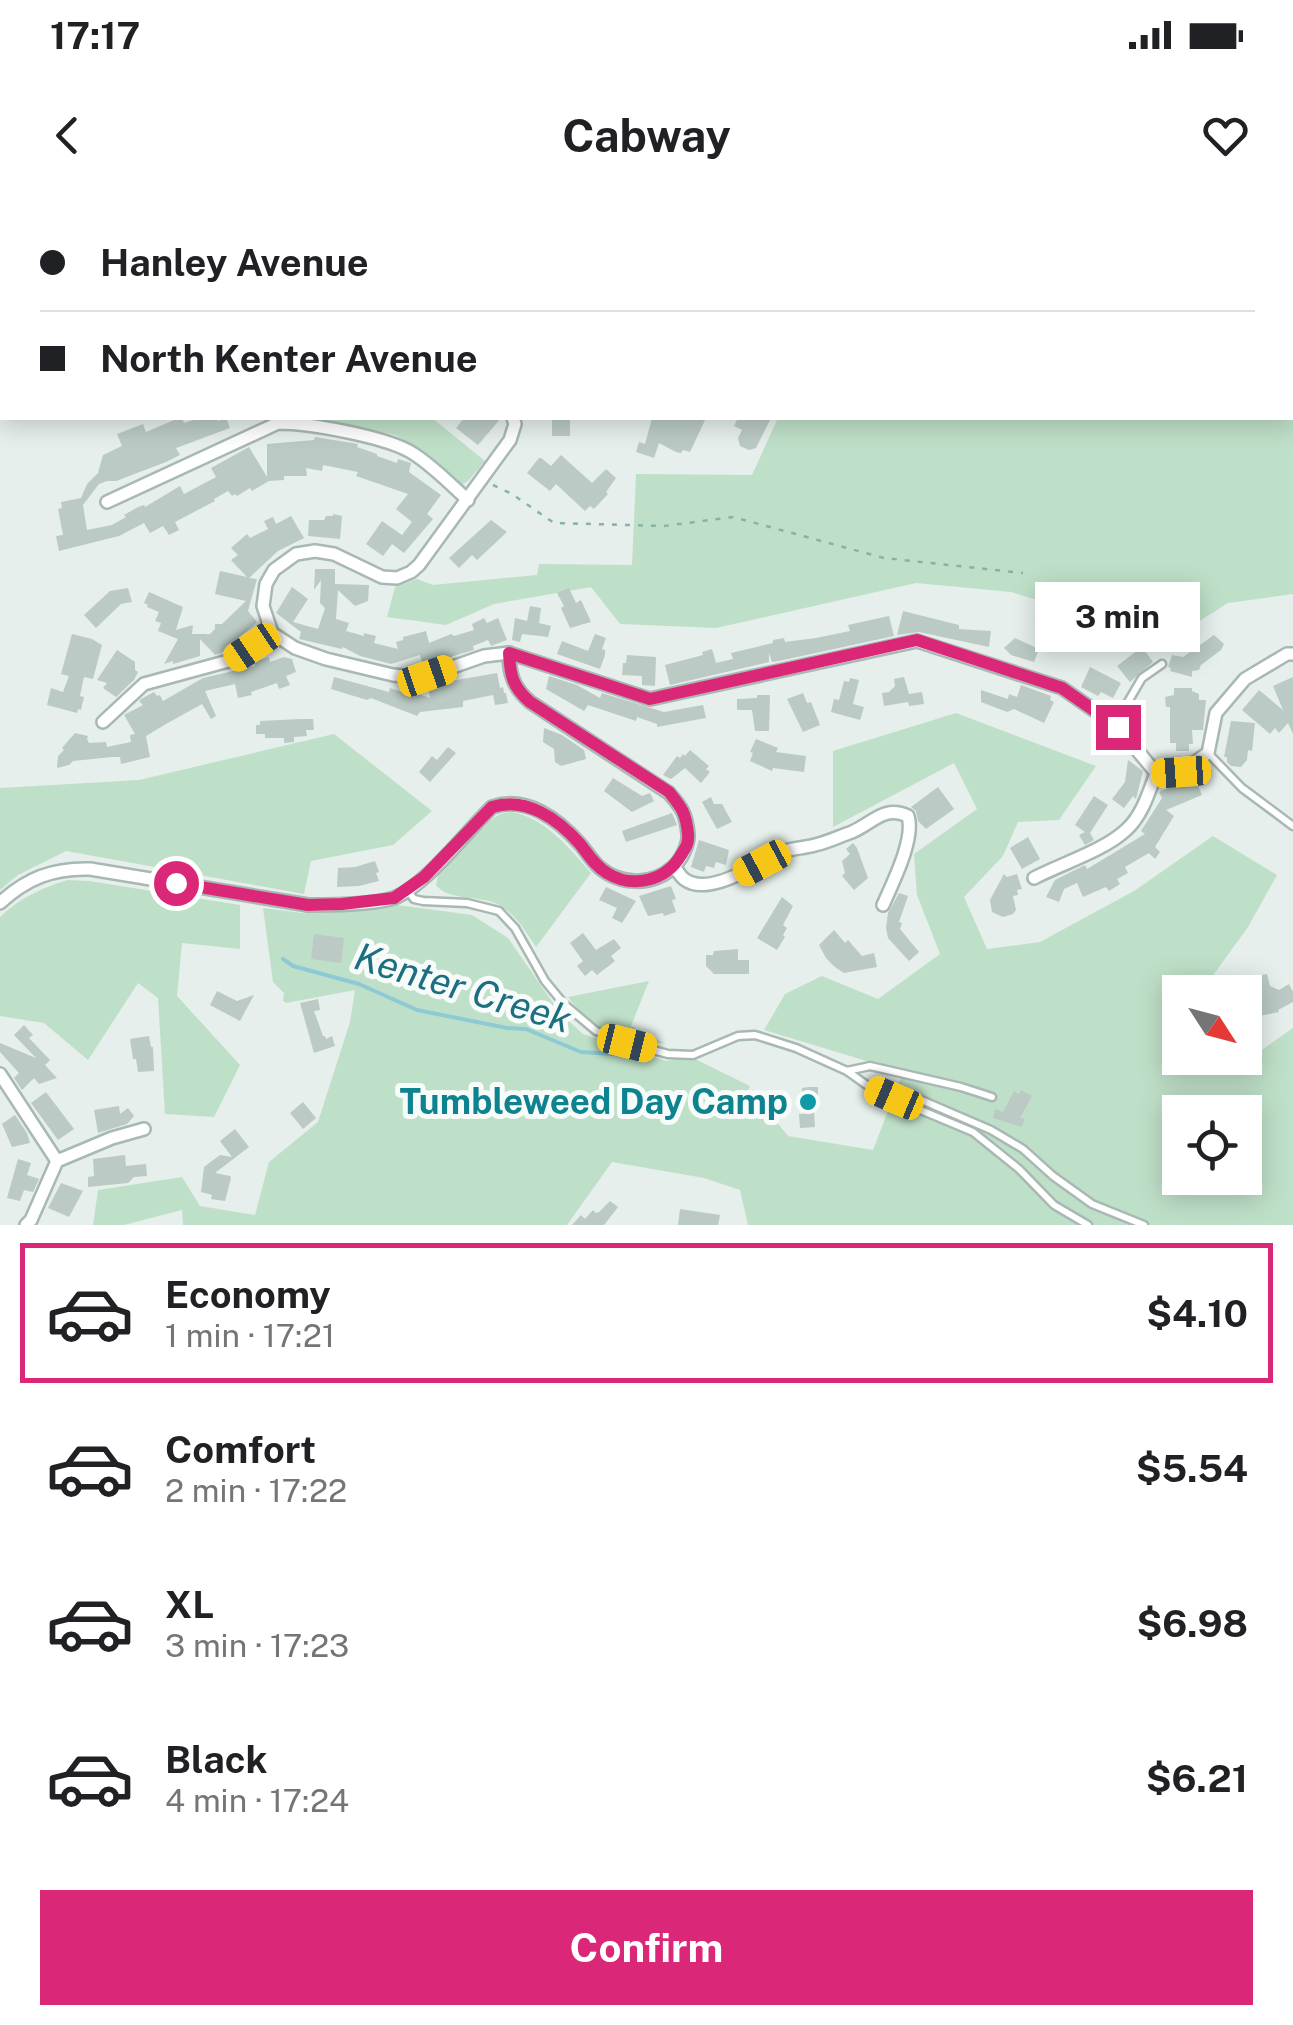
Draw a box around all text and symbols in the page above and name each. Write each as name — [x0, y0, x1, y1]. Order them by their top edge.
text: 17:17 — [50, 13, 140, 58]
icon: back — [40, 108, 95, 163]
icon: heart — [1198, 108, 1253, 163]
text: Cabway — [562, 109, 731, 162]
text: Hanley Avenue — [100, 240, 369, 285]
text: North Kenter Avenue — [100, 336, 478, 381]
callout: 3 min — [1036, 582, 1200, 652]
text: 3 min — [1075, 598, 1160, 635]
car — [219, 618, 285, 676]
car — [394, 652, 460, 700]
route end — [1096, 705, 1141, 750]
car — [1150, 755, 1212, 789]
car — [728, 836, 796, 890]
route start — [154, 861, 199, 906]
water label: Kenter Creek — [349, 933, 577, 1042]
north arrow — [1162, 975, 1262, 1075]
map controls — [1162, 975, 1262, 1195]
car — [594, 1021, 660, 1065]
car — [861, 1072, 927, 1124]
place label: Tumbleweed Day Camp — [399, 1081, 788, 1122]
marker: Tumbleweed Day Camp — [797, 1091, 819, 1113]
button: locate — [1162, 1095, 1262, 1195]
icon: car — [45, 1268, 135, 1358]
text: Economy — [165, 1272, 331, 1317]
text: $4.10 — [1146, 1291, 1248, 1336]
text: 1 min · 17:21 — [165, 1317, 335, 1354]
icon: car — [45, 1423, 135, 1513]
text: Comfort — [165, 1427, 316, 1472]
text: $5.54 — [1136, 1446, 1248, 1491]
text: 2 min · 17:22 — [165, 1472, 347, 1509]
icon: car — [45, 1578, 135, 1668]
text: XL — [165, 1582, 214, 1627]
text: $6.98 — [1136, 1601, 1248, 1646]
text: 3 min · 17:23 — [165, 1627, 349, 1664]
icon: car — [45, 1733, 135, 1823]
text: Black — [165, 1737, 268, 1782]
text: $6.21 — [1146, 1756, 1248, 1801]
text: 4 min · 17:24 — [165, 1782, 349, 1819]
button: Confirm — [40, 1890, 1253, 2005]

